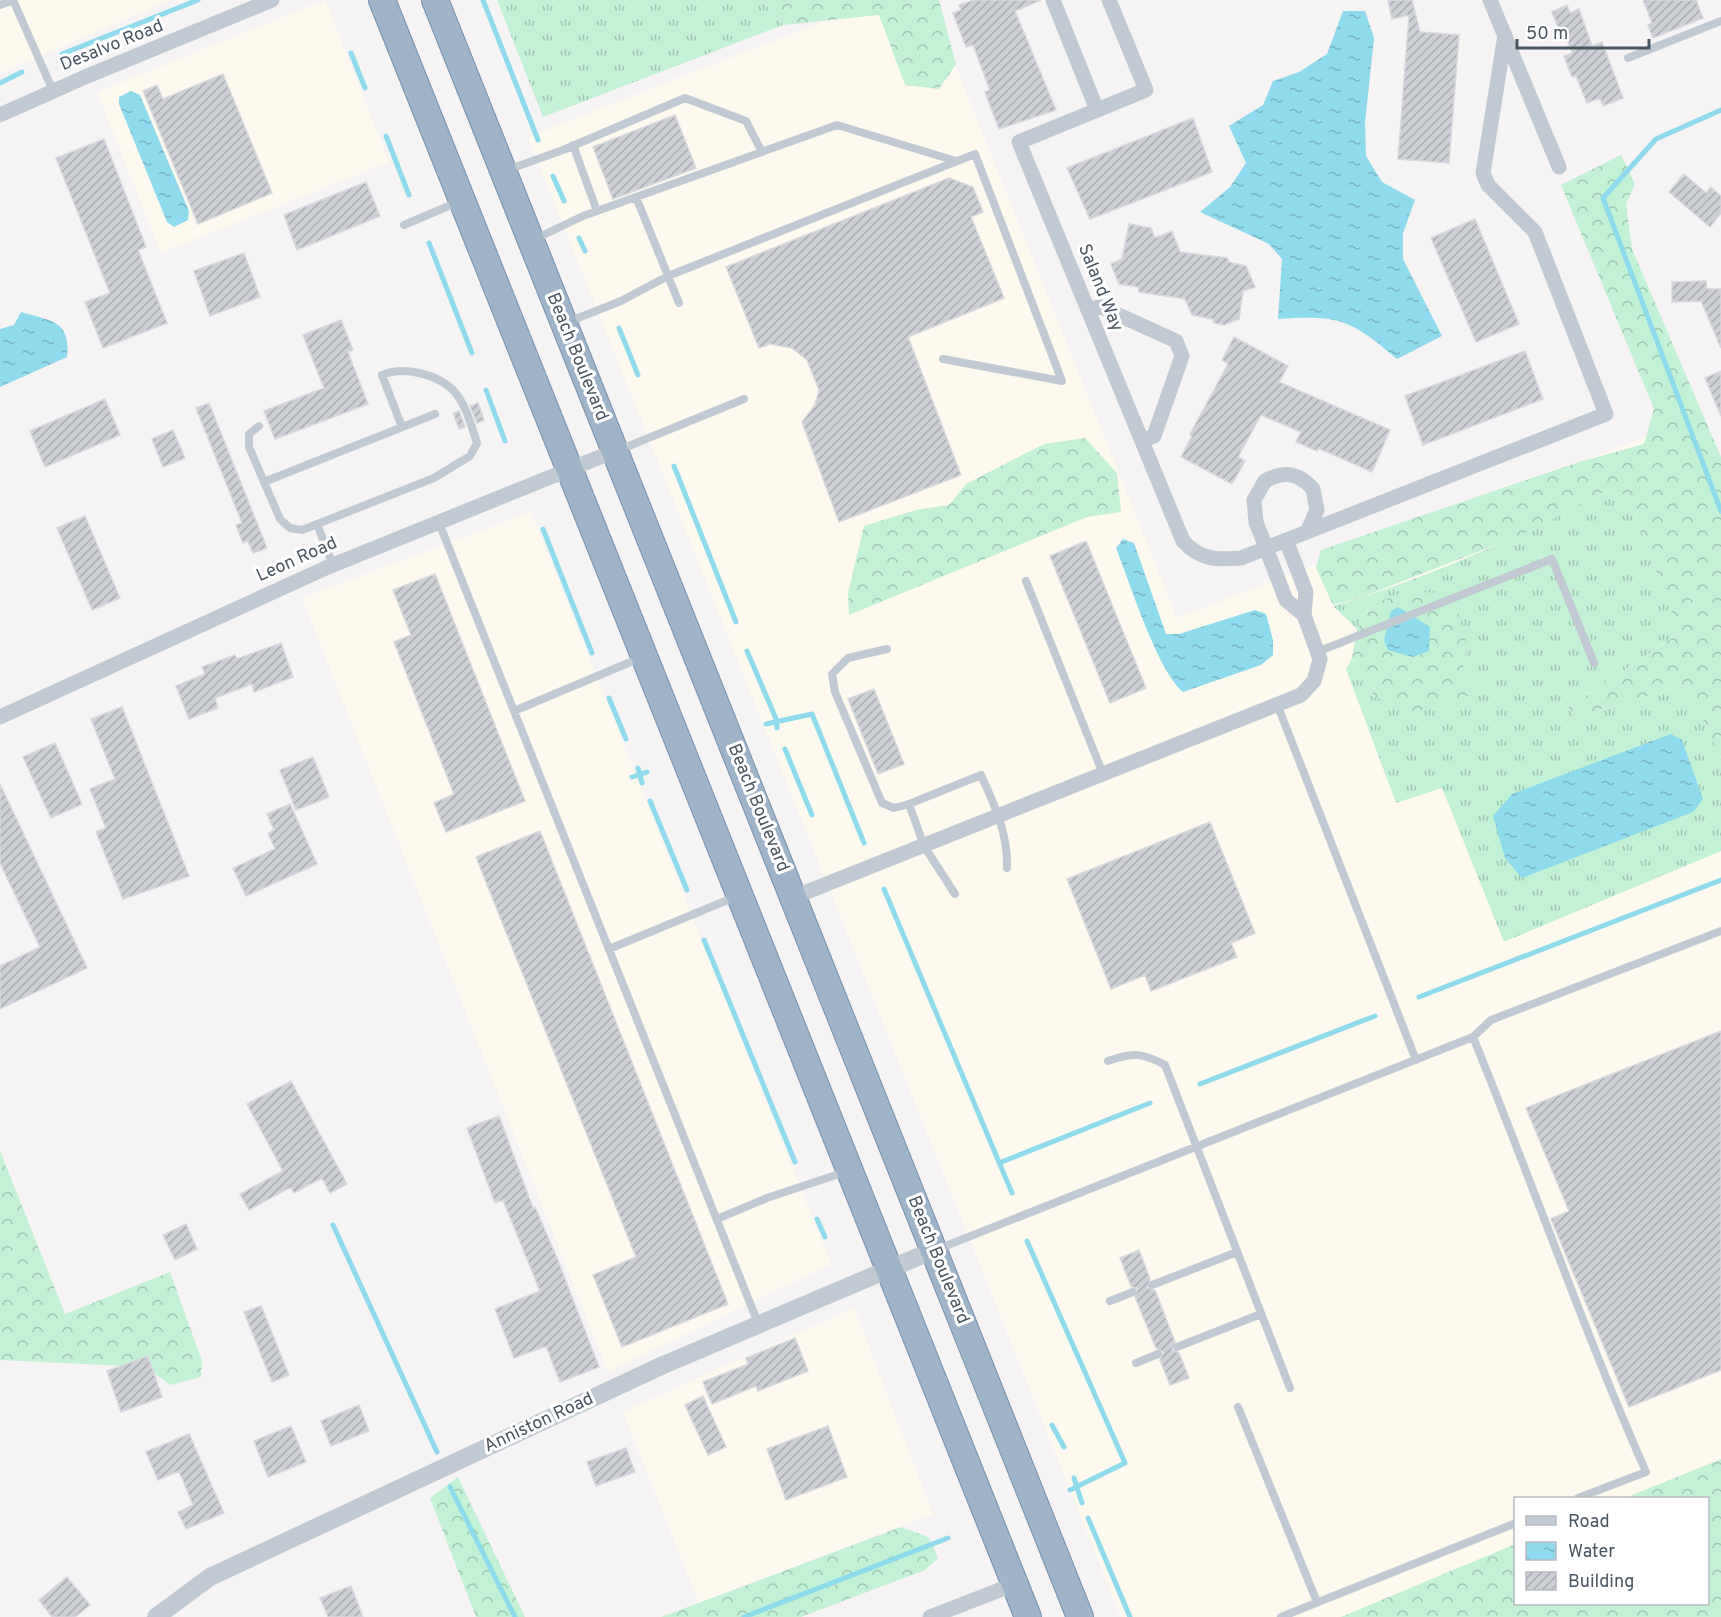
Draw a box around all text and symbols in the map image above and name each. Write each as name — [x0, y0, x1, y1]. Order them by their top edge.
scale bar — [1517, 12, 1649, 50]
street label: Desalvo Road — [57, 15, 167, 77]
text: 50 m — [1526, 23, 1568, 46]
street label: Saland Way — [1072, 241, 1128, 335]
street label: Beach Boulevard — [541, 290, 613, 424]
street label: Leon Road — [253, 532, 341, 588]
street label: Beach Boulevard — [722, 741, 794, 875]
street label: Beach Boulevard — [902, 1193, 974, 1327]
street label: Anniston Road — [481, 1388, 597, 1458]
legend — [1514, 1497, 1709, 1605]
text: Road — [1568, 1511, 1610, 1534]
text: Water — [1568, 1541, 1615, 1564]
text: Building — [1568, 1571, 1634, 1594]

